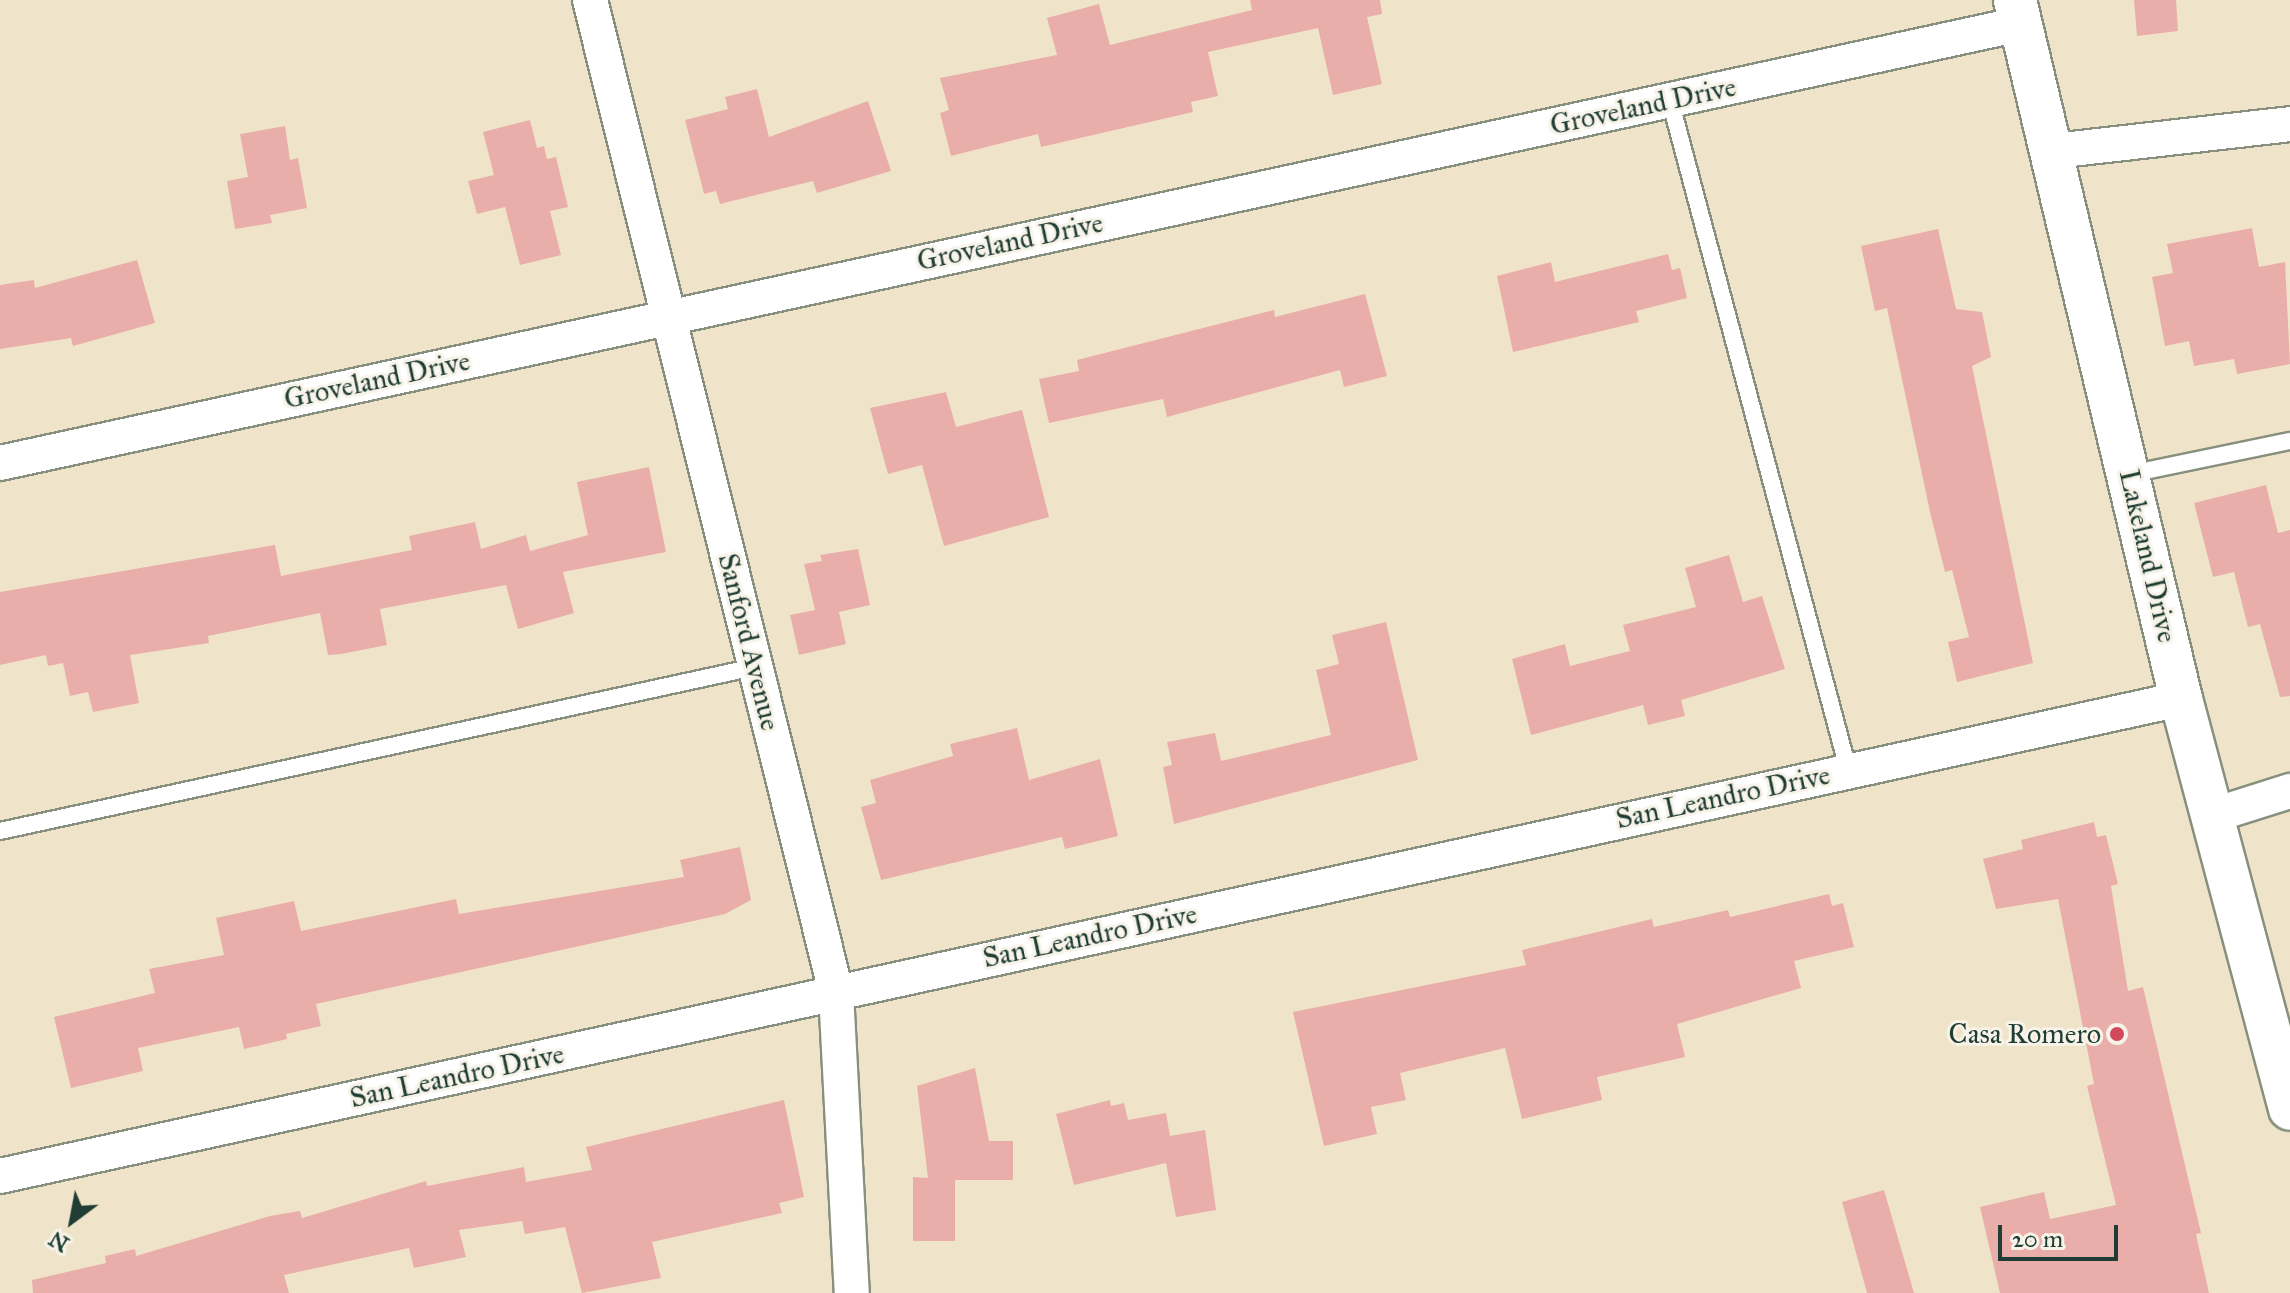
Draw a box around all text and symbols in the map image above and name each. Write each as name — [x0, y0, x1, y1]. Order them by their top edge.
street label: Groveland Drive — [1547, 70, 1739, 142]
street label: Groveland Drive — [914, 206, 1106, 278]
street label: Groveland Drive — [281, 344, 473, 416]
street label: Lakeland Drive — [2112, 466, 2184, 646]
street label: Sanford Avenue — [711, 550, 787, 734]
street label: San Leandro Drive — [1613, 758, 1833, 836]
street label: San Leandro Drive — [980, 897, 1200, 975]
place label: Casa Romero — [1949, 1017, 2101, 1051]
marker: Casa Romero — [2108, 1025, 2126, 1043]
street label: San Leandro Drive — [347, 1037, 567, 1115]
north arrow — [32, 1181, 112, 1261]
scale bar — [2002, 1209, 2122, 1259]
text: 20 m — [2012, 1224, 2063, 1254]
text: N — [44, 1225, 74, 1258]

